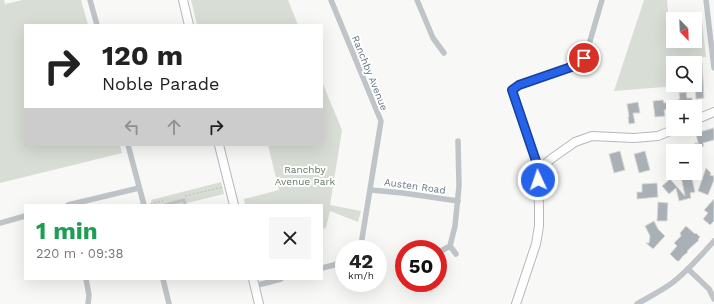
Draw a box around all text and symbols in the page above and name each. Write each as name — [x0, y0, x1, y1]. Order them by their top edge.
north arrow — [666, 12, 702, 48]
map controls — [666, 12, 702, 180]
street label: Ranchby Avenue — [350, 34, 390, 112]
text: 120 m — [102, 39, 183, 72]
icon: right — [36, 40, 88, 92]
pin — [567, 41, 601, 75]
icon: arrive — [573, 47, 595, 69]
button: search — [666, 56, 702, 92]
text: Noble Parade — [102, 73, 219, 94]
button: + — [666, 100, 702, 136]
icon: left — [121, 116, 143, 138]
icon: ahead — [163, 116, 185, 138]
icon: right — [205, 116, 227, 138]
button: − — [666, 144, 702, 180]
position arrow — [517, 159, 559, 201]
park label: Ranchby Avenue Park — [275, 164, 335, 187]
street label: Austen Road — [384, 176, 446, 196]
text: 1 min — [36, 217, 98, 245]
button: close — [269, 217, 311, 259]
speed limit sign: 50 — [395, 240, 447, 292]
text: 220 m · 09:38 — [36, 246, 123, 261]
text: 42 — [349, 249, 373, 273]
text: km/h — [348, 270, 374, 281]

